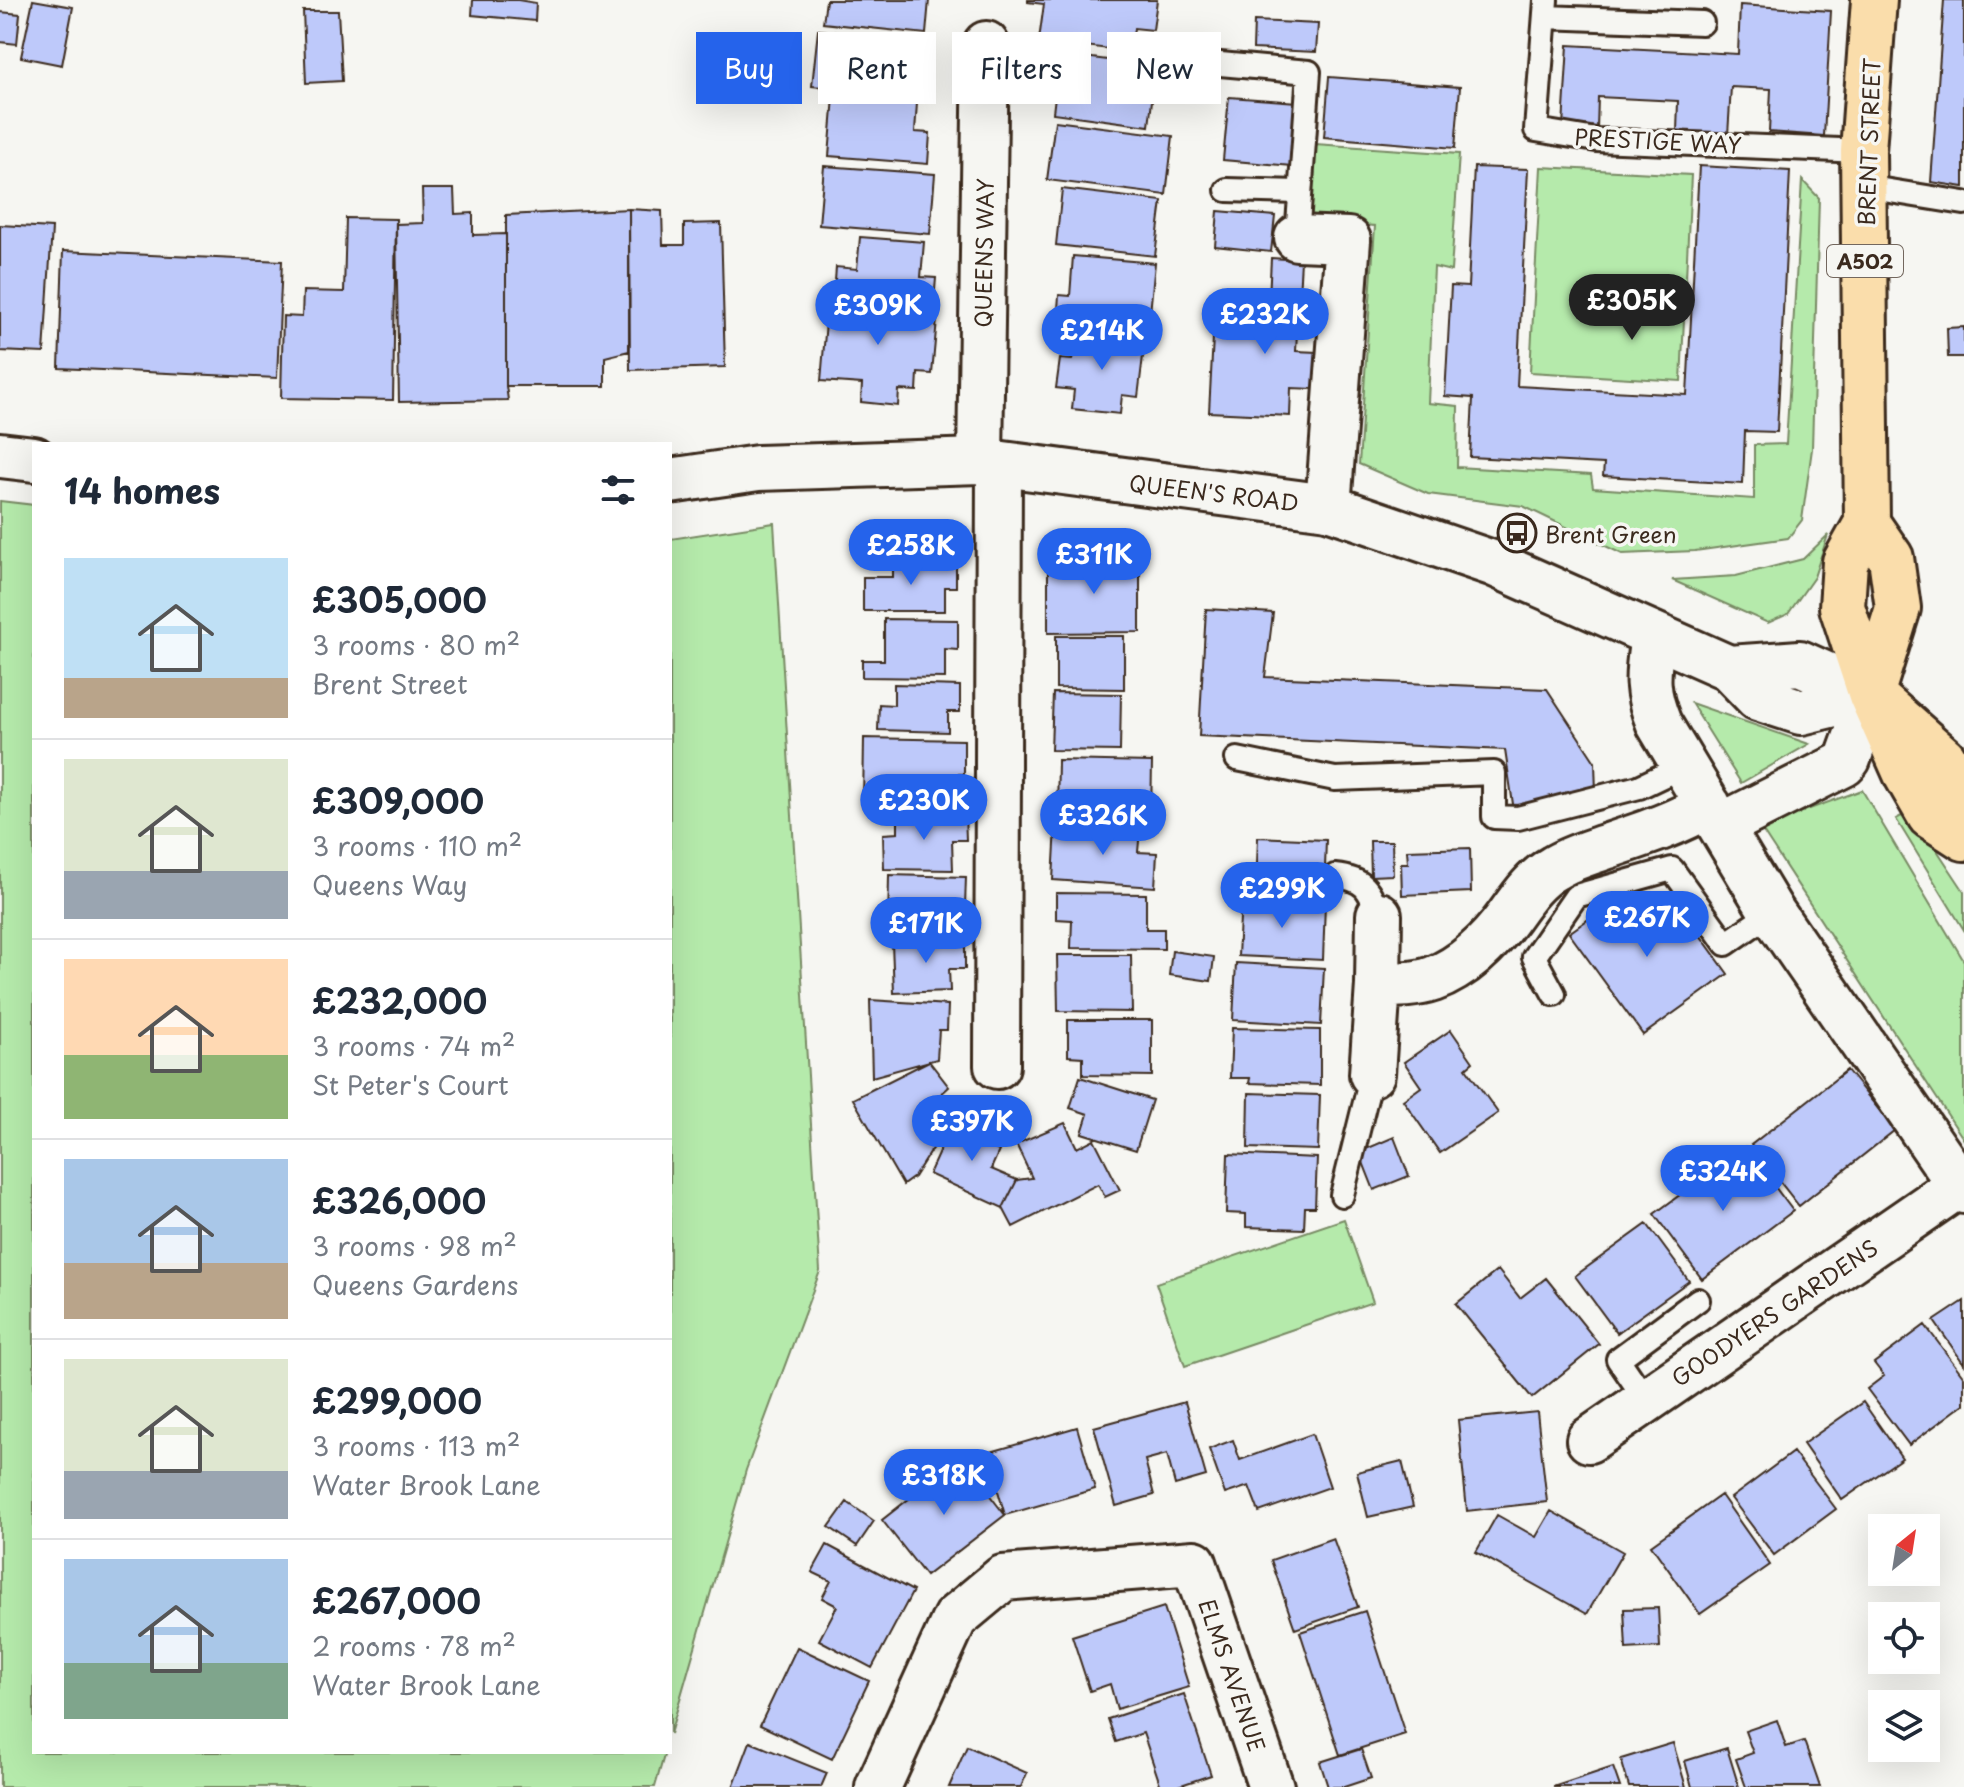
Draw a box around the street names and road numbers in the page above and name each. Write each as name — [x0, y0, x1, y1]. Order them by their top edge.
street label: BRENT STREET — [1849, 57, 1887, 227]
street label: PRESTIGE WAY — [1574, 119, 1742, 161]
street label: QUEENS WAY — [965, 178, 1001, 328]
road number: A502 — [1827, 245, 1903, 277]
street label: QUEEN'S ROAD — [1127, 465, 1301, 519]
street label: GOODYERS GARDENS — [1664, 1231, 1884, 1393]
street label: ELMS AVENUE — [1191, 1594, 1275, 1756]

